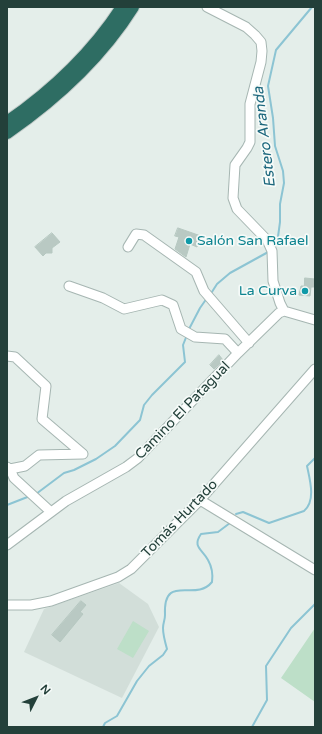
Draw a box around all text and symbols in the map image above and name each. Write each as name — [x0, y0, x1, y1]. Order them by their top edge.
water label: Estero Aranda — [250, 85, 280, 189]
place label: Salón San Rafael — [197, 233, 308, 249]
marker: Salón San Rafael — [184, 236, 194, 246]
place label: La Curva — [239, 283, 297, 299]
marker: La Curva — [300, 286, 310, 296]
street label: Camino El Patagual — [132, 359, 234, 463]
street label: Tomás Hurtado — [139, 476, 221, 562]
north arrow — [16, 678, 56, 718]
text: N — [38, 682, 53, 697]

